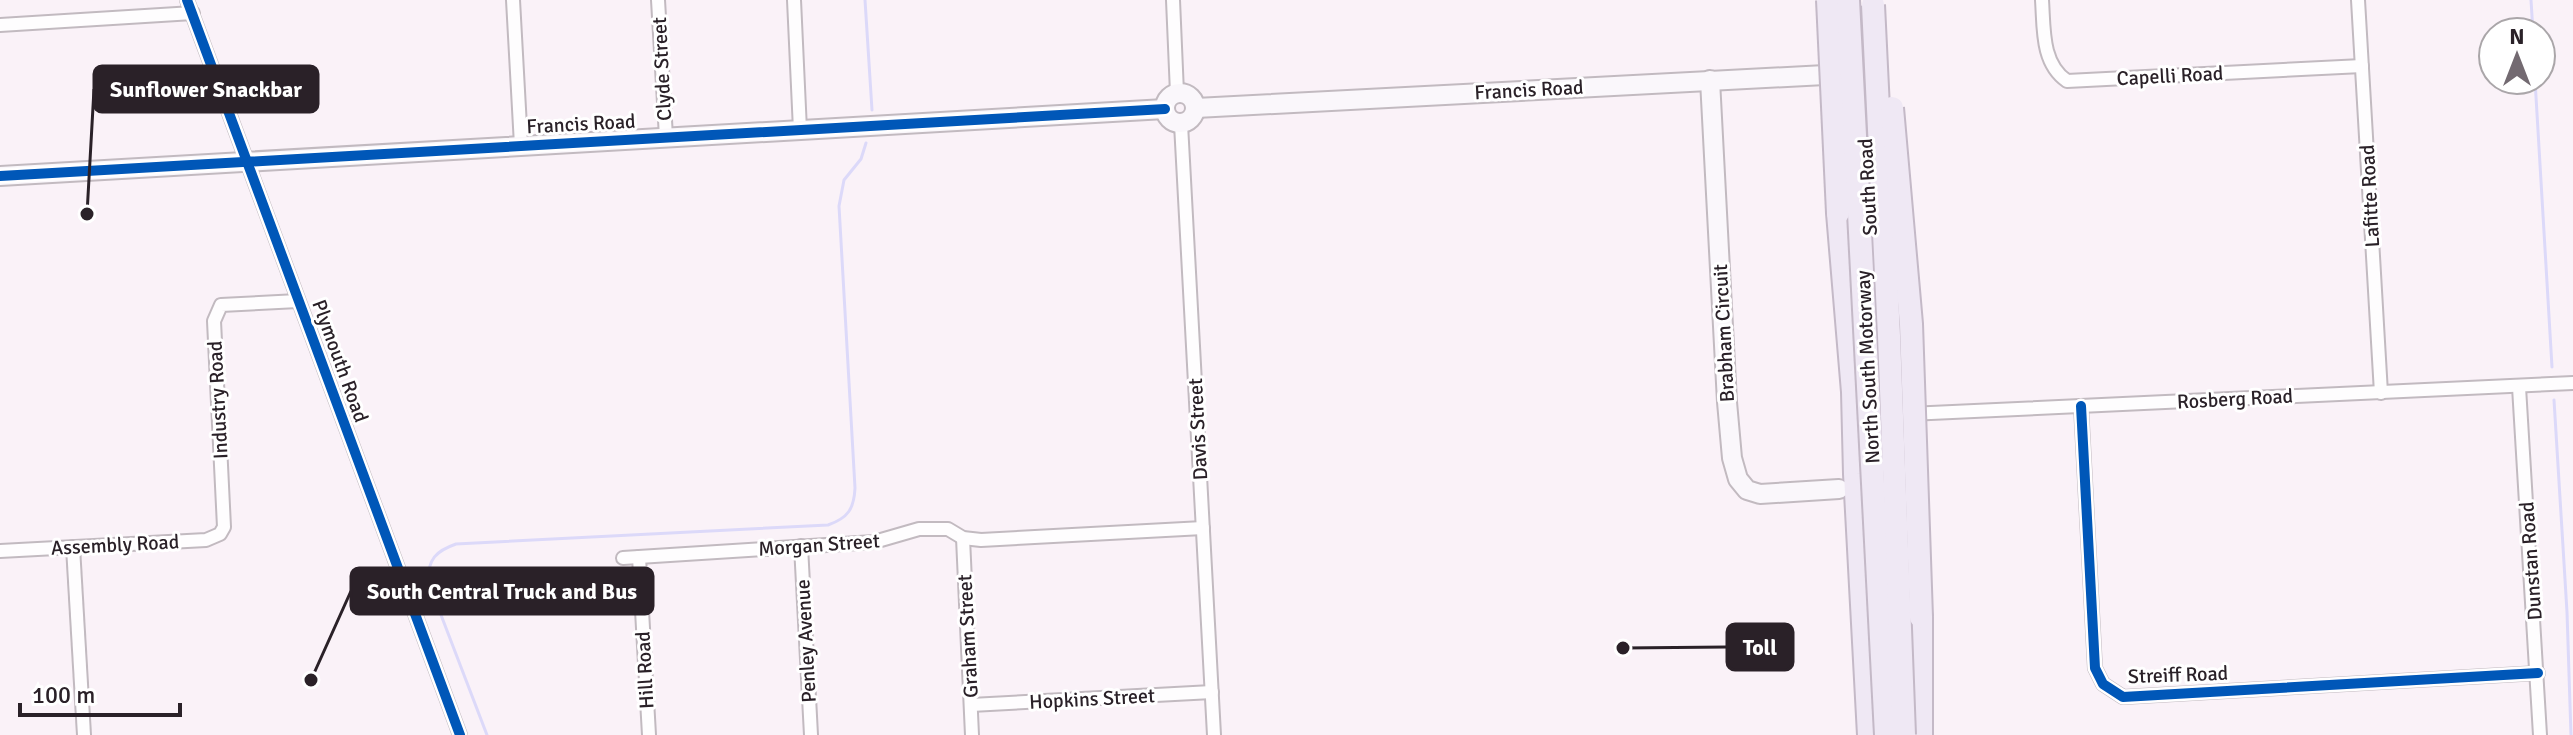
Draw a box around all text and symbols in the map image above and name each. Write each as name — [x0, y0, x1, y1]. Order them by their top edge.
street label: Clyde Street — [647, 16, 677, 122]
north arrow — [2477, 16, 2557, 96]
text: N — [2509, 23, 2525, 50]
street label: Capelli Road — [2116, 61, 2224, 91]
callout: Sunflower Snackbar — [94, 66, 318, 112]
street label: Francis Road — [1474, 75, 1584, 105]
text: Sunflower Snackbar — [110, 76, 302, 103]
street label: Francis Road — [526, 109, 636, 139]
street label: South Road — [1853, 138, 1883, 236]
street label: Lafitte Road — [2355, 144, 2385, 248]
street label: Brabham Circuit — [1708, 263, 1740, 403]
street label: North South Motorway — [1850, 269, 1886, 464]
street label: Plymouth Road — [306, 296, 374, 426]
street label: Industry Road — [202, 340, 234, 460]
street label: Davis Street — [1183, 377, 1213, 481]
street label: Rosberg Road — [2176, 383, 2294, 415]
street label: Dunstan Road — [2514, 501, 2548, 621]
street label: Morgan Street — [757, 528, 881, 562]
street label: Assembly Road — [50, 529, 180, 561]
callout: South Central Truck and Bus — [351, 568, 653, 614]
street label: Graham Street — [952, 574, 984, 698]
text: South Central Truck and Bus — [367, 578, 637, 605]
street label: Penley Avenue — [790, 579, 822, 703]
callout: Toll — [1727, 624, 1793, 670]
street label: Hill Road — [630, 631, 660, 709]
text: Toll — [1743, 634, 1777, 661]
street label: Streiff Road — [2127, 661, 2229, 689]
scale bar — [20, 667, 180, 717]
text: 100 m — [32, 680, 95, 710]
street label: Hopkins Street — [1028, 683, 1156, 715]

